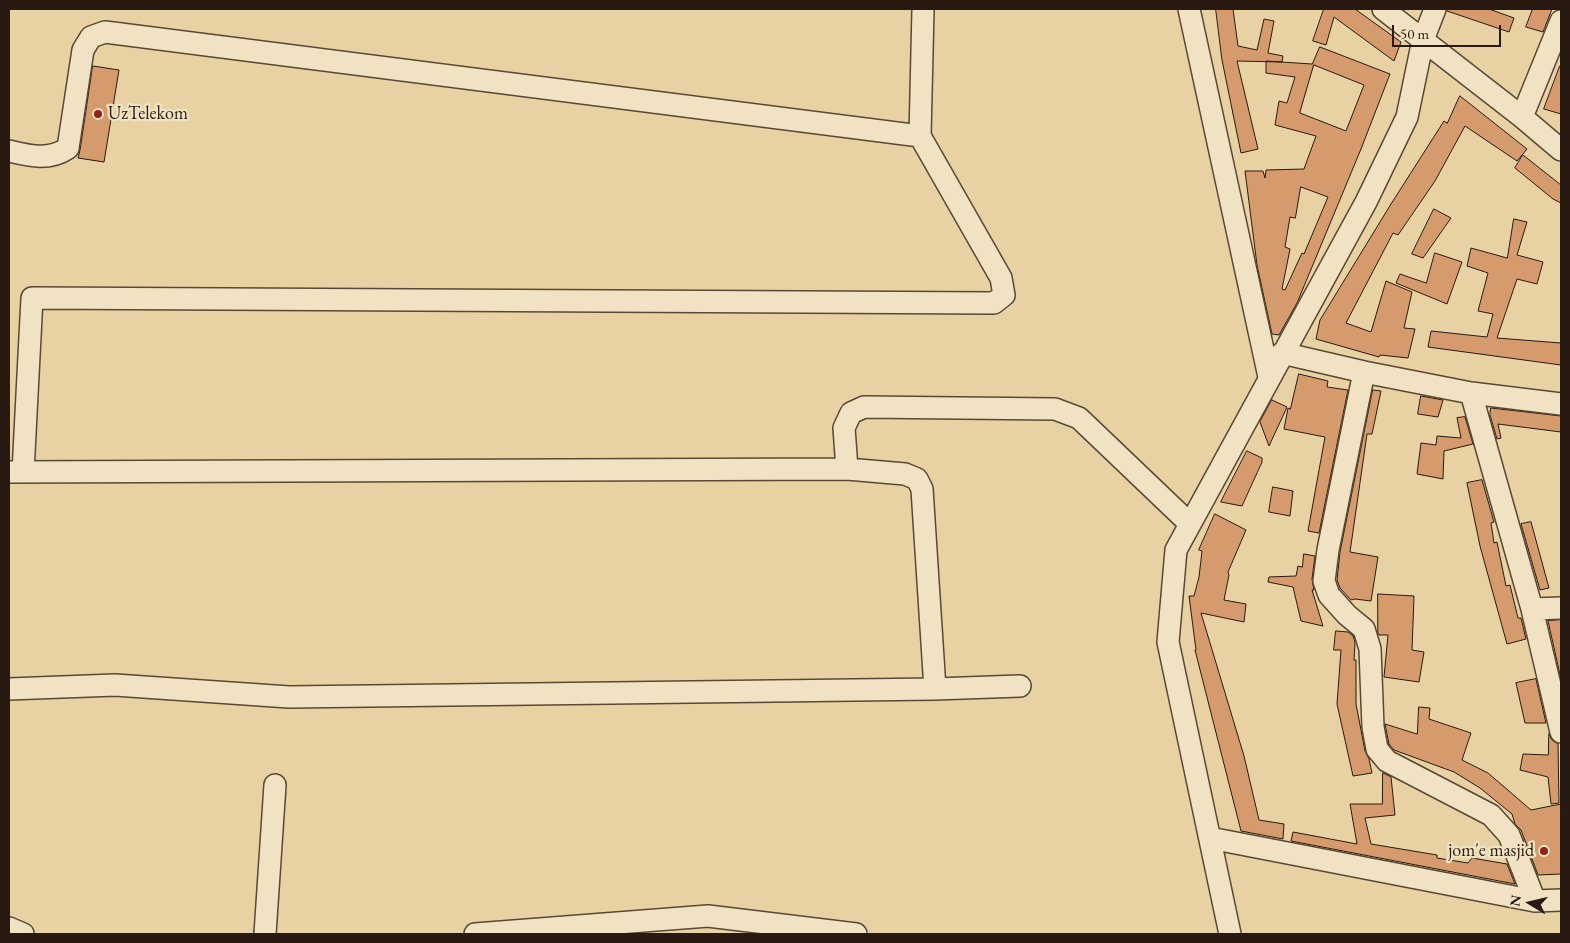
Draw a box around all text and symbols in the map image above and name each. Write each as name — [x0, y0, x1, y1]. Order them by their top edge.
scale bar — [1395, 15, 1504, 47]
text: 50 m — [1400, 24, 1429, 43]
place label: UzTelekom — [108, 103, 188, 125]
marker: UzTelekom — [92, 108, 104, 120]
place label: jom'e masjid — [1448, 840, 1534, 862]
marker: jom'e masjid — [1538, 845, 1550, 857]
north arrow — [1505, 878, 1555, 928]
text: N — [1505, 894, 1525, 908]

